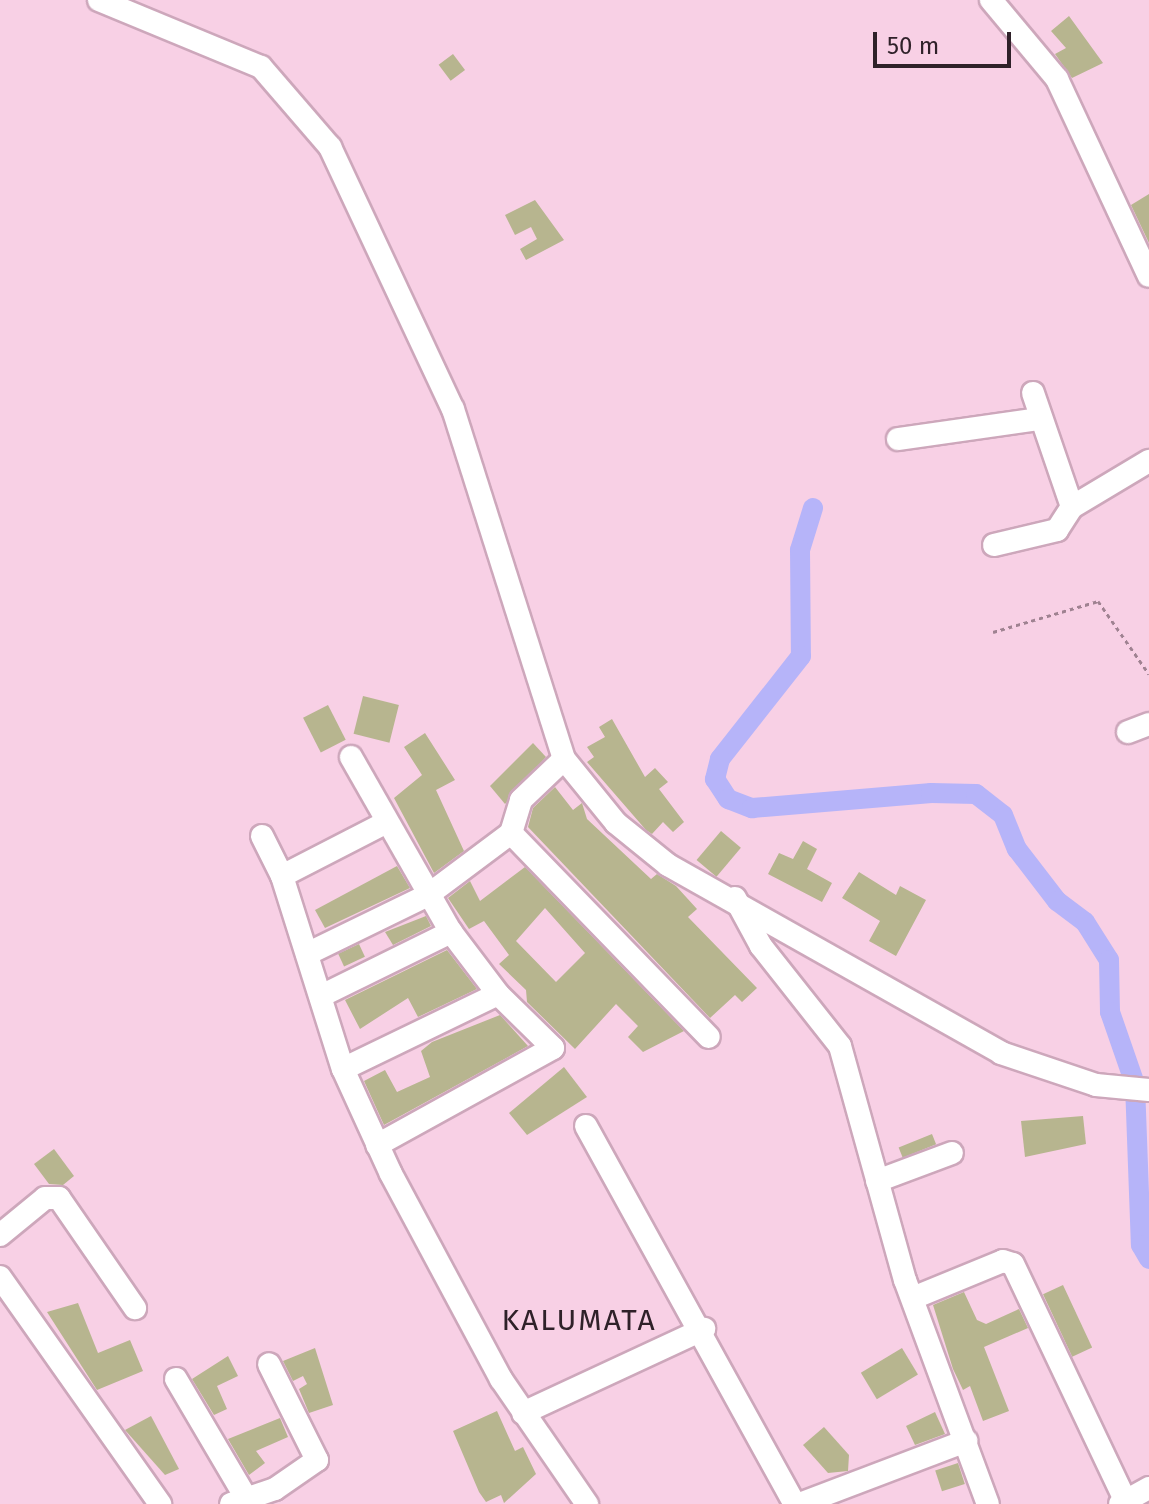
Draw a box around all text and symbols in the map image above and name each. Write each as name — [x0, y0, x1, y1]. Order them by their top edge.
scale bar — [877, 16, 1015, 66]
text: 50 m — [887, 32, 939, 60]
district label: KALUMATA — [501, 1302, 657, 1338]

